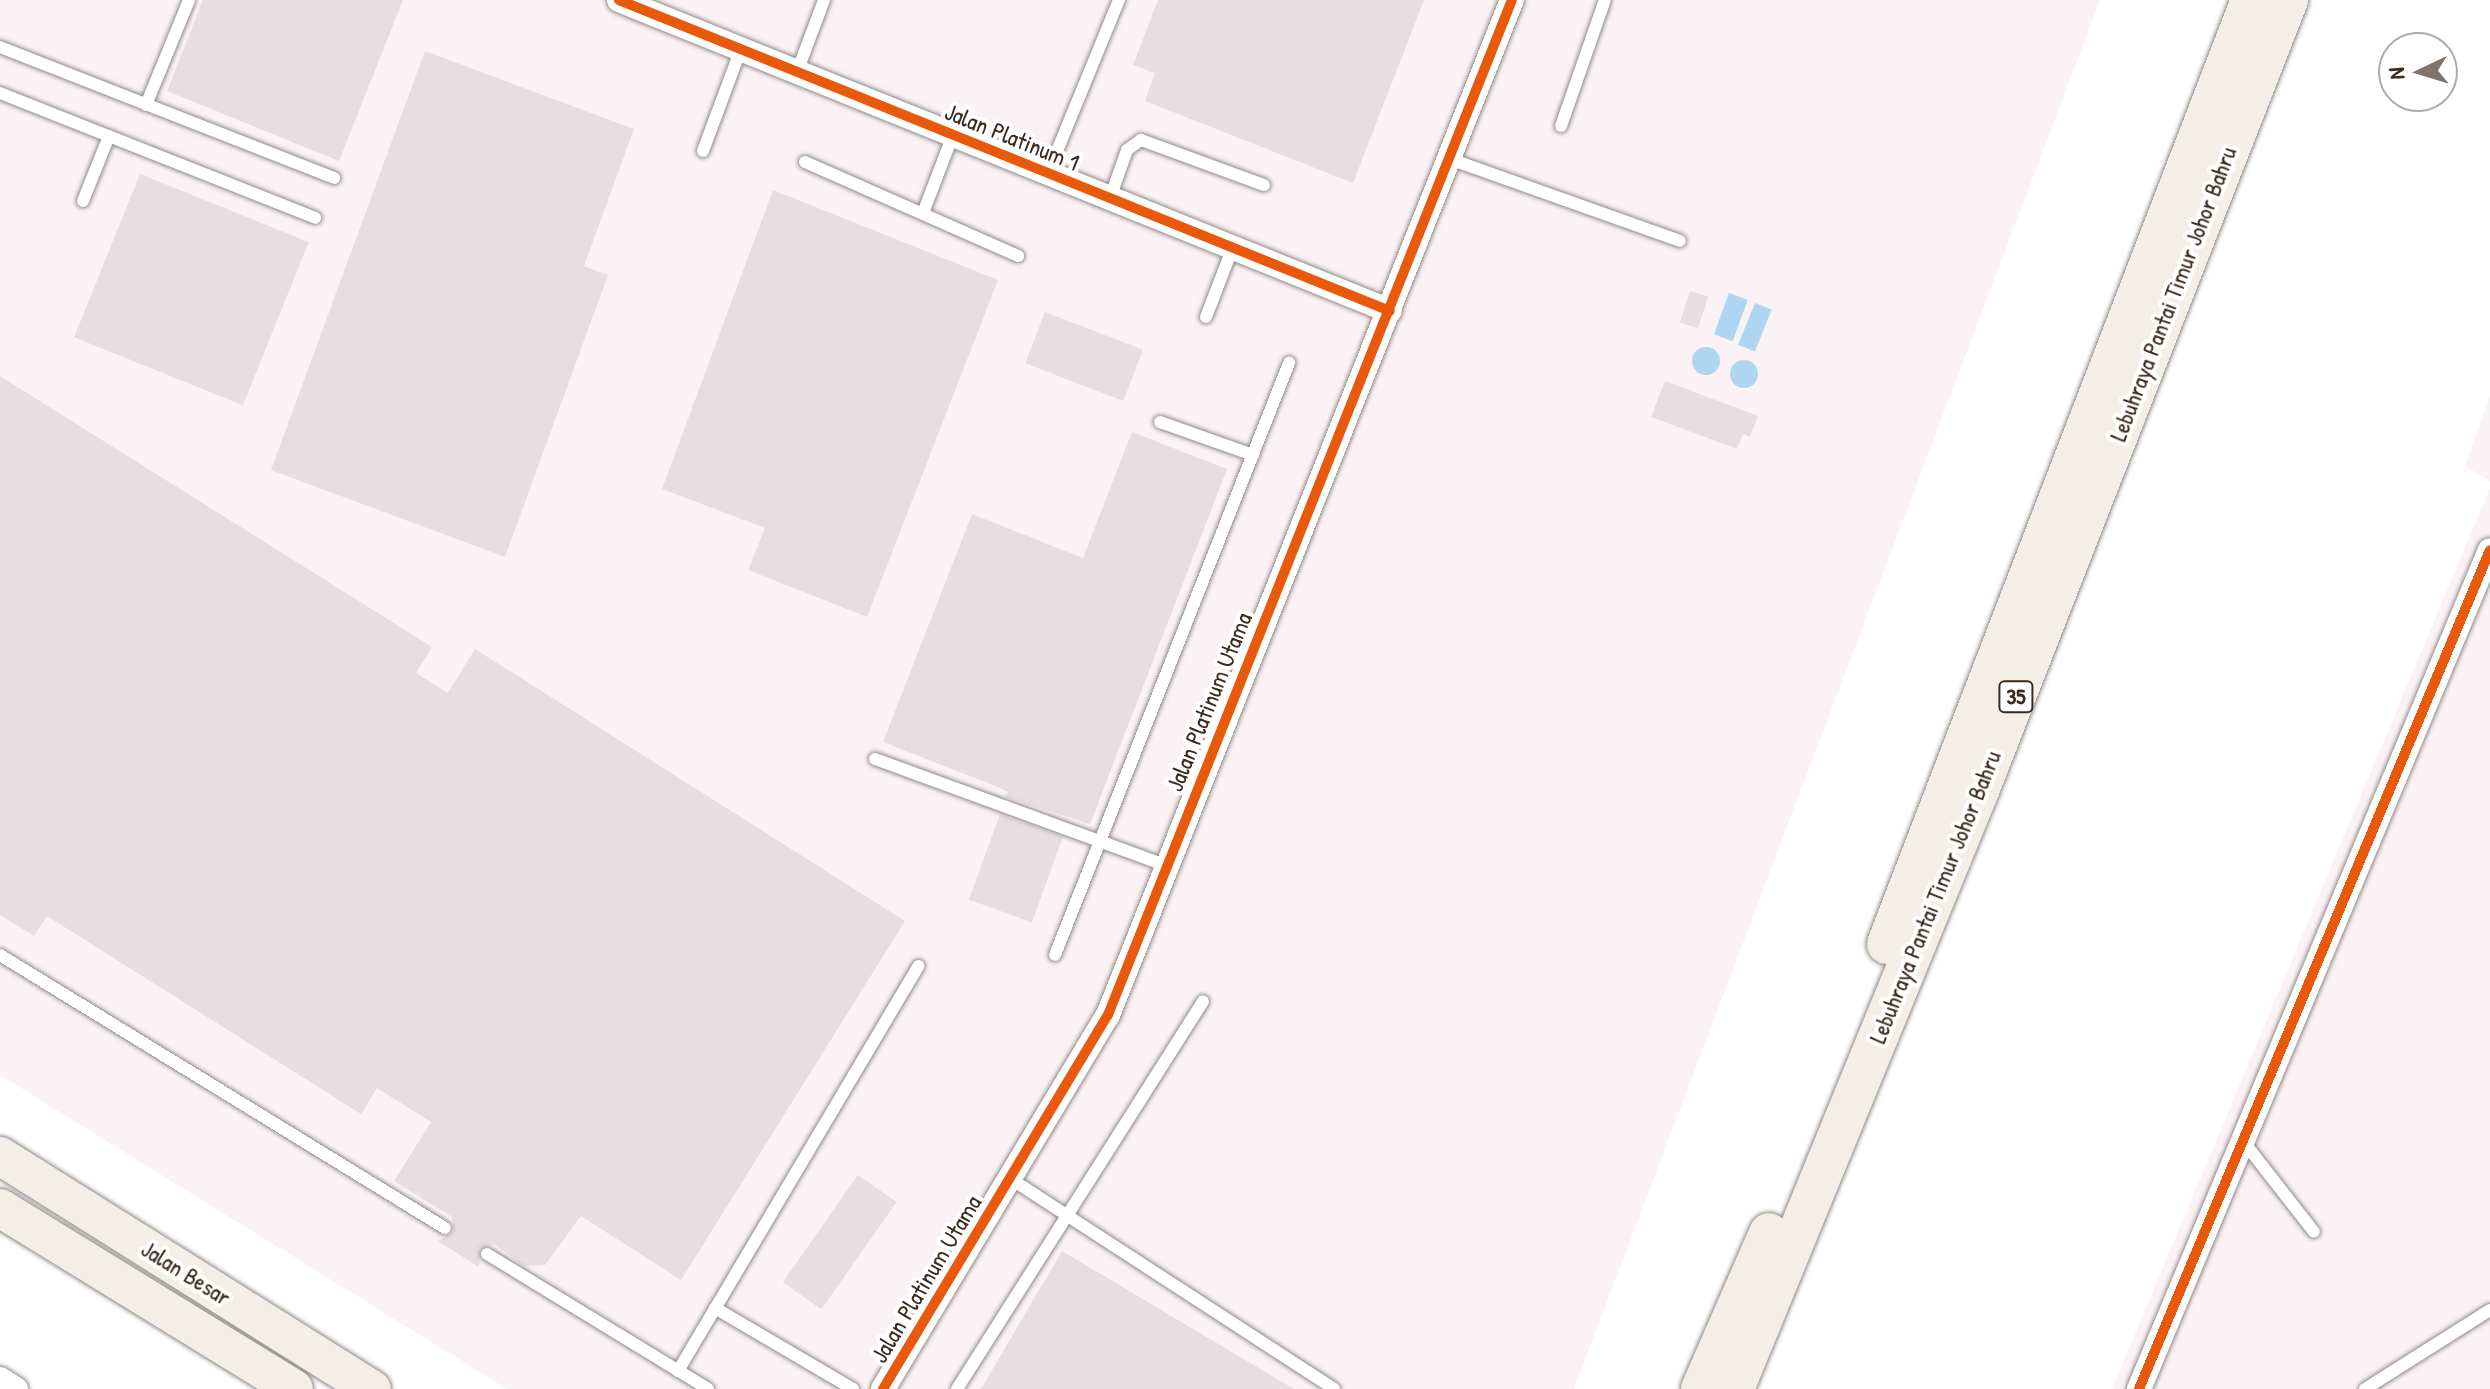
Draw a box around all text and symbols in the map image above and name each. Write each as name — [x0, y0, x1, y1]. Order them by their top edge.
north arrow — [2378, 32, 2458, 112]
text: N — [2381, 67, 2411, 80]
street label: Jalan Platinum 1 — [941, 97, 1083, 177]
street label: Lebuhraya Pantai Timur Johor Bahru — [2103, 143, 2243, 445]
street label: Jalan Platinum Utama — [1160, 608, 1258, 796]
road number: 35 — [1998, 679, 2034, 715]
street label: Lebuhraya Pantai Timur Johor Bahru — [1863, 747, 2007, 1047]
street label: Jalan Platinum Utama — [865, 1190, 987, 1368]
street label: Jalan Besar — [136, 1234, 236, 1312]

